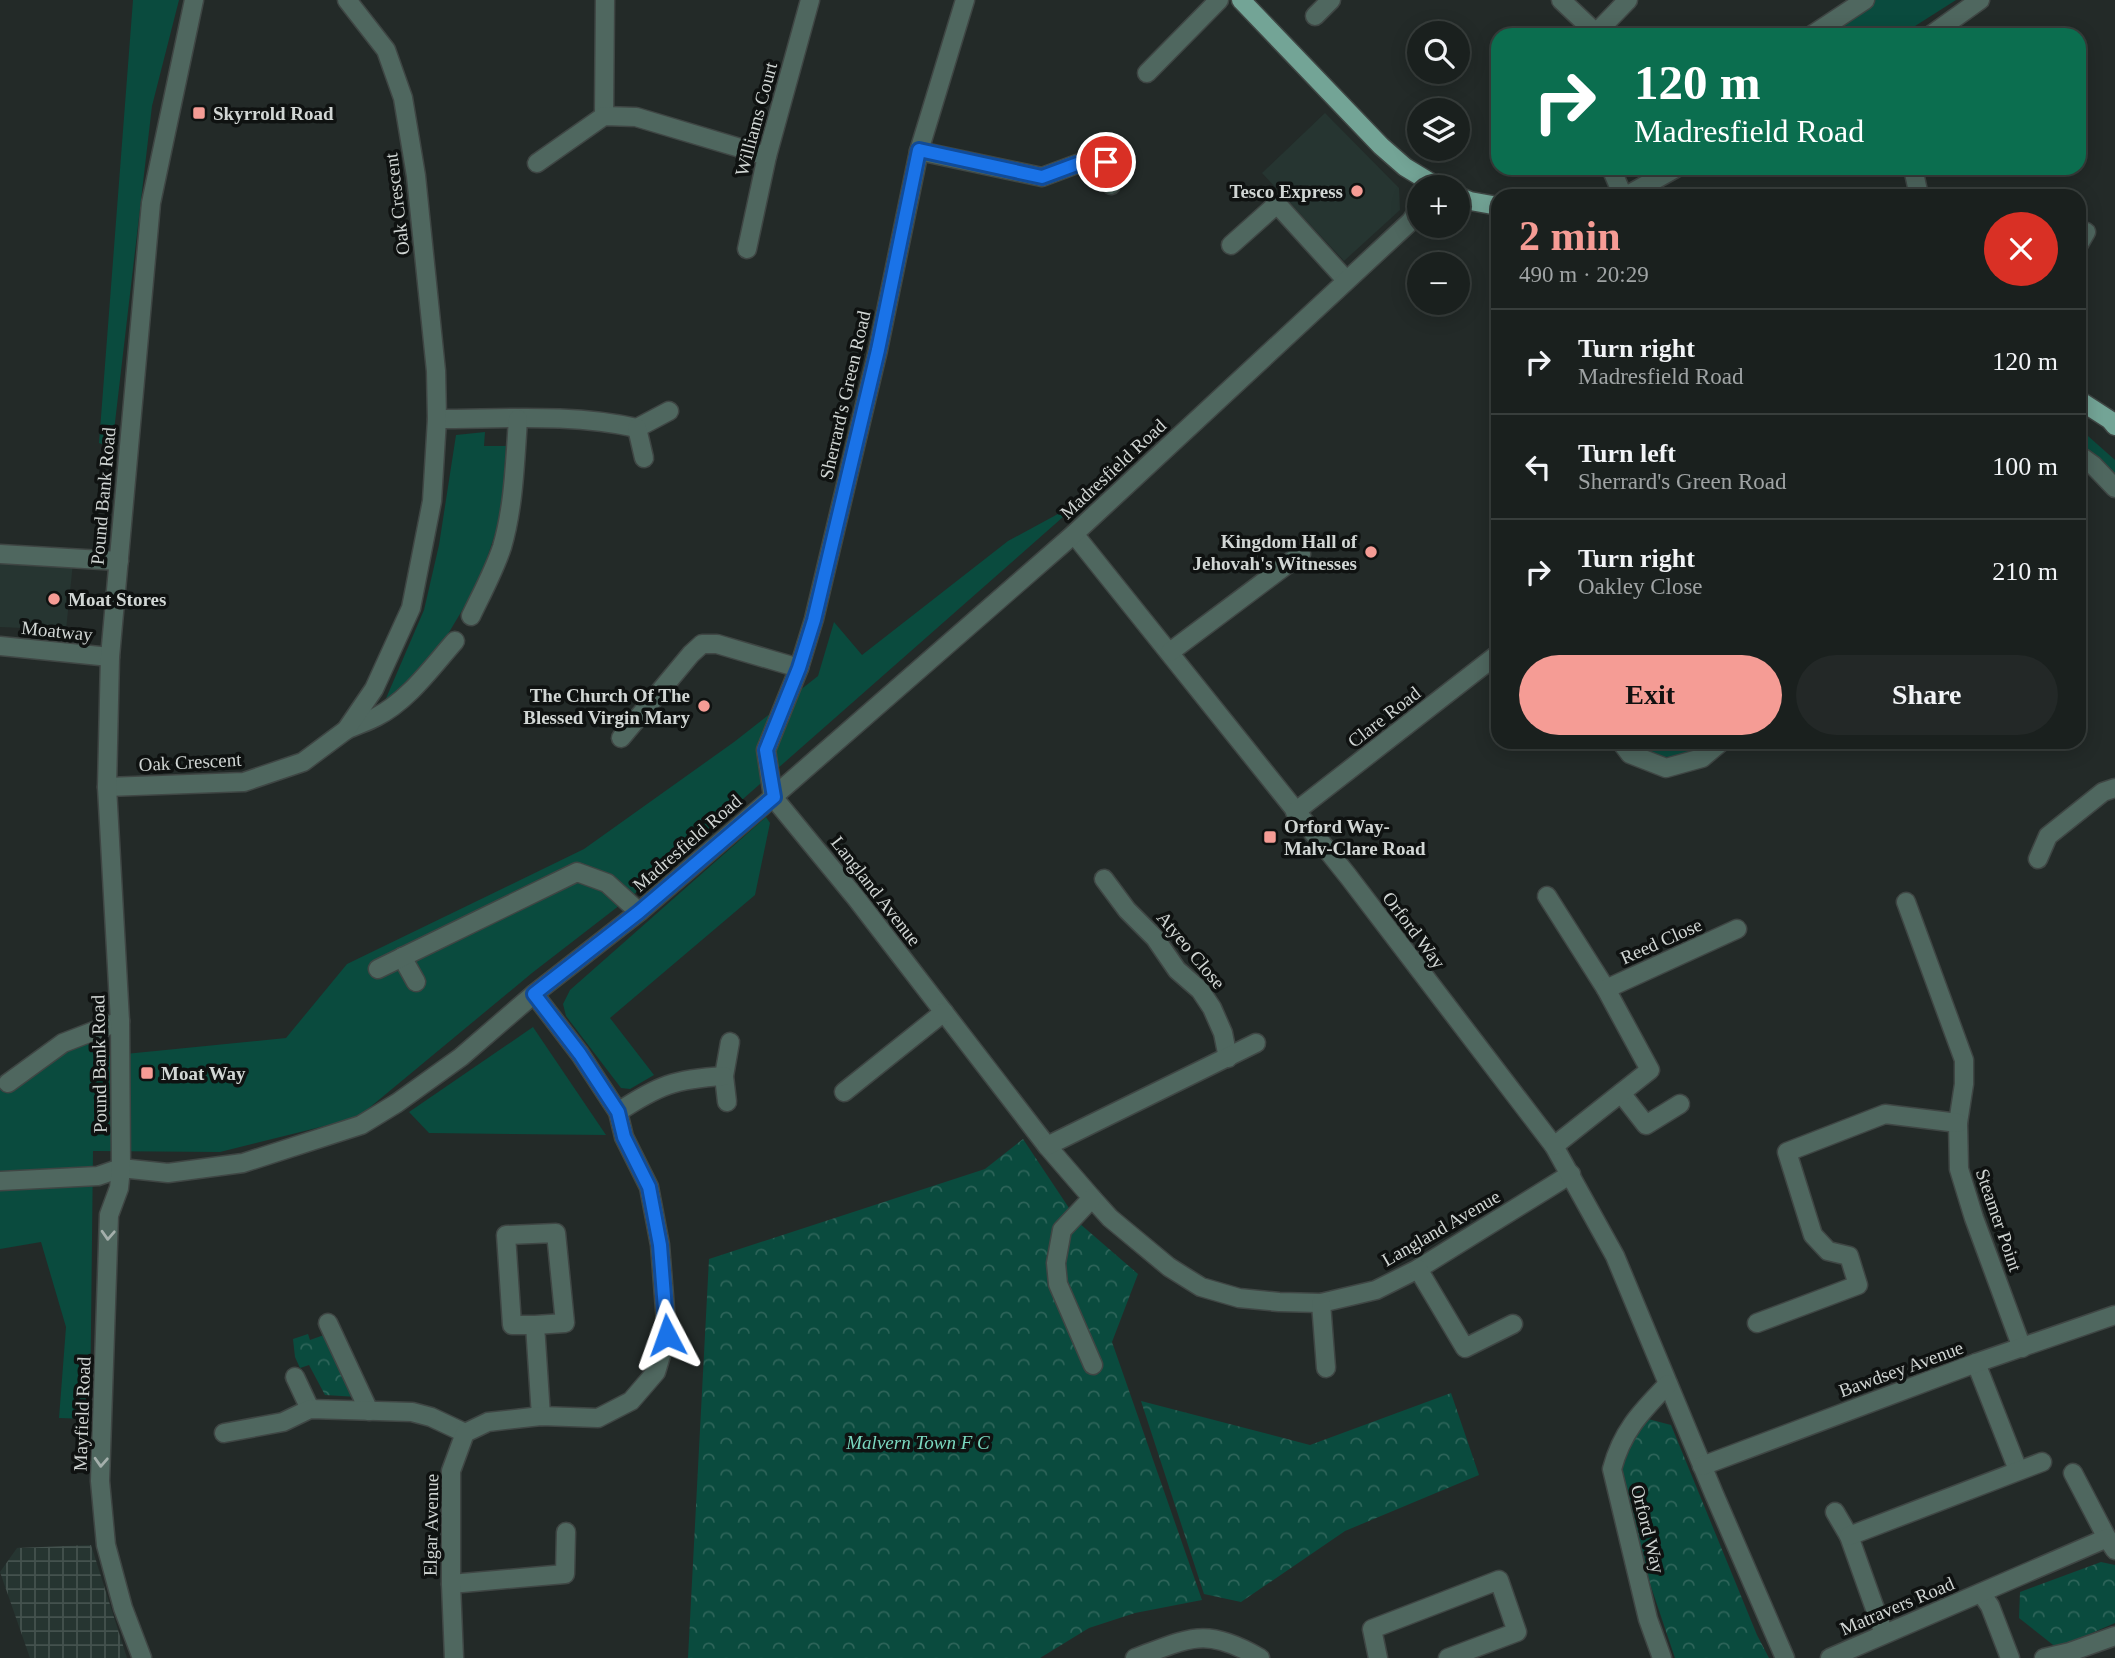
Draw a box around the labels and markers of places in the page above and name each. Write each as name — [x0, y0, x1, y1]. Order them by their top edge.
place label: Skyrrold Road — [213, 103, 334, 124]
marker: Skyrrold Road — [191, 105, 207, 121]
pin — [1076, 132, 1136, 192]
place label: Tesco Express — [1230, 181, 1343, 202]
marker: Tesco Express — [1349, 183, 1365, 199]
place label: Kingdom Hall of Jehovah's Witnesses — [1192, 531, 1358, 574]
marker: Kingdom Hall of Jehovah's Witnesses — [1363, 544, 1379, 560]
place label: Moat Stores — [68, 589, 166, 610]
marker: Moat Stores — [46, 591, 62, 607]
place label: The Church Of The Blessed Virgin Mary — [523, 685, 690, 728]
marker: The Church Of The Blessed Virgin Mary — [696, 698, 712, 714]
place label: Orford Way- Malv-Clare Road — [1284, 816, 1426, 859]
marker: Orford Way- Malv-Clare Road — [1262, 829, 1278, 845]
place label: Moat Way — [161, 1063, 246, 1084]
marker: Moat Way — [139, 1065, 155, 1081]

